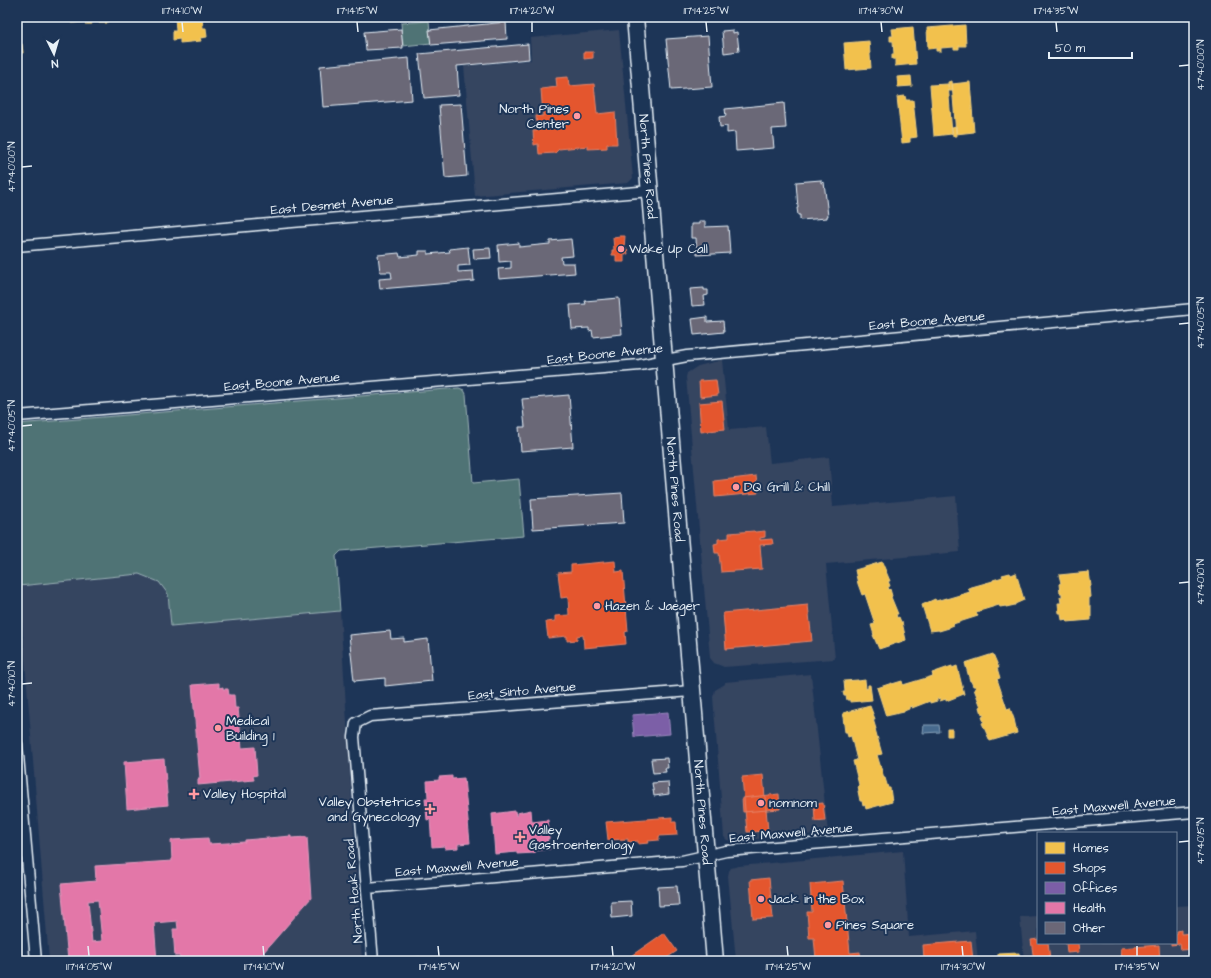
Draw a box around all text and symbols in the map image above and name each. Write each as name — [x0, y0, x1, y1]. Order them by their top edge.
text: 117°14'10"W — [162, 4, 203, 18]
text: 117°14'15"W — [337, 4, 378, 18]
text: 117°14'20"W — [510, 4, 555, 18]
text: 117°14'25"W — [683, 4, 729, 18]
text: 117°14'30"W — [859, 4, 903, 18]
text: 117°14'35"W — [1034, 4, 1079, 18]
north arrow — [34, 34, 74, 74]
scale bar — [1049, 34, 1132, 60]
text: 47°40'00"N — [1194, 39, 1208, 91]
text: 50 m — [1055, 40, 1086, 57]
text: N — [51, 56, 59, 71]
place label: North Pines Center — [499, 100, 569, 133]
marker: North Pines Center — [572, 111, 582, 121]
street label: North Pines Road — [634, 113, 661, 220]
text: 47°40'00"N — [5, 141, 19, 193]
street label: East Desmet Avenue — [270, 191, 394, 219]
place label: Wake Up Call — [629, 240, 708, 258]
marker: Wake Up Call — [616, 244, 626, 254]
text: 47°40'05"N — [1194, 297, 1208, 349]
street label: East Boone Avenue — [868, 307, 986, 335]
street label: East Boone Avenue — [546, 339, 664, 369]
street label: East Boone Avenue — [223, 368, 341, 396]
text: 47°40'05"N — [5, 400, 19, 452]
street label: North Pines Road — [662, 436, 688, 543]
place label: DQ Grill & Chill — [744, 478, 830, 496]
marker: DQ Grill & Chill — [731, 482, 741, 492]
text: 47°40'10"N — [1194, 559, 1208, 605]
place label: Hazen & Jaeger — [605, 597, 700, 616]
marker: Hazen & Jaeger — [592, 601, 602, 611]
text: 47°40'10"N — [5, 661, 19, 707]
street label: East Sinto Avenue — [467, 677, 577, 705]
place label: Medical Building 1 — [226, 712, 275, 746]
marker: Medical Building 1 — [213, 723, 223, 733]
street label: North Pines Road — [689, 759, 716, 866]
place label: Valley Hospital — [203, 785, 286, 804]
marker: Valley Hospital — [188, 788, 200, 800]
street label: East Maxwell Avenue — [1052, 792, 1176, 820]
place label: Valley Obstetrics and Gynecology — [319, 793, 421, 827]
place label: nomnom — [769, 794, 818, 812]
marker: nomnom — [756, 798, 766, 808]
marker: Valley Obstetrics and Gynecology — [424, 803, 436, 815]
text: 47°40'15"N — [1194, 818, 1208, 864]
street label: East Maxwell Avenue — [729, 819, 853, 847]
place label: Valley Gastroenterology — [529, 821, 634, 855]
marker: Valley Gastroenterology — [514, 831, 526, 843]
legend — [1037, 832, 1177, 944]
street label: North Houk Road — [340, 838, 368, 944]
text: Homes — [1073, 840, 1109, 857]
street label: East Maxwell Avenue — [395, 853, 519, 881]
text: Shops — [1073, 860, 1106, 877]
text: Offices — [1073, 880, 1117, 897]
place label: Jack in the Box — [769, 890, 865, 908]
marker: Jack in the Box — [756, 894, 766, 904]
text: Health — [1073, 900, 1106, 917]
place label: Pines Square — [836, 916, 914, 934]
marker: Pines Square — [823, 920, 833, 930]
text: Other — [1073, 920, 1105, 937]
text: 117°14'05"W — [66, 960, 112, 974]
text: 117°14'10"W — [244, 960, 285, 974]
text: 117°14'15"W — [419, 960, 460, 974]
text: 117°14'20"W — [591, 960, 636, 974]
text: 117°14'25"W — [765, 960, 811, 974]
text: 117°14'30"W — [941, 960, 985, 974]
text: 117°14'35"W — [1115, 960, 1160, 974]

